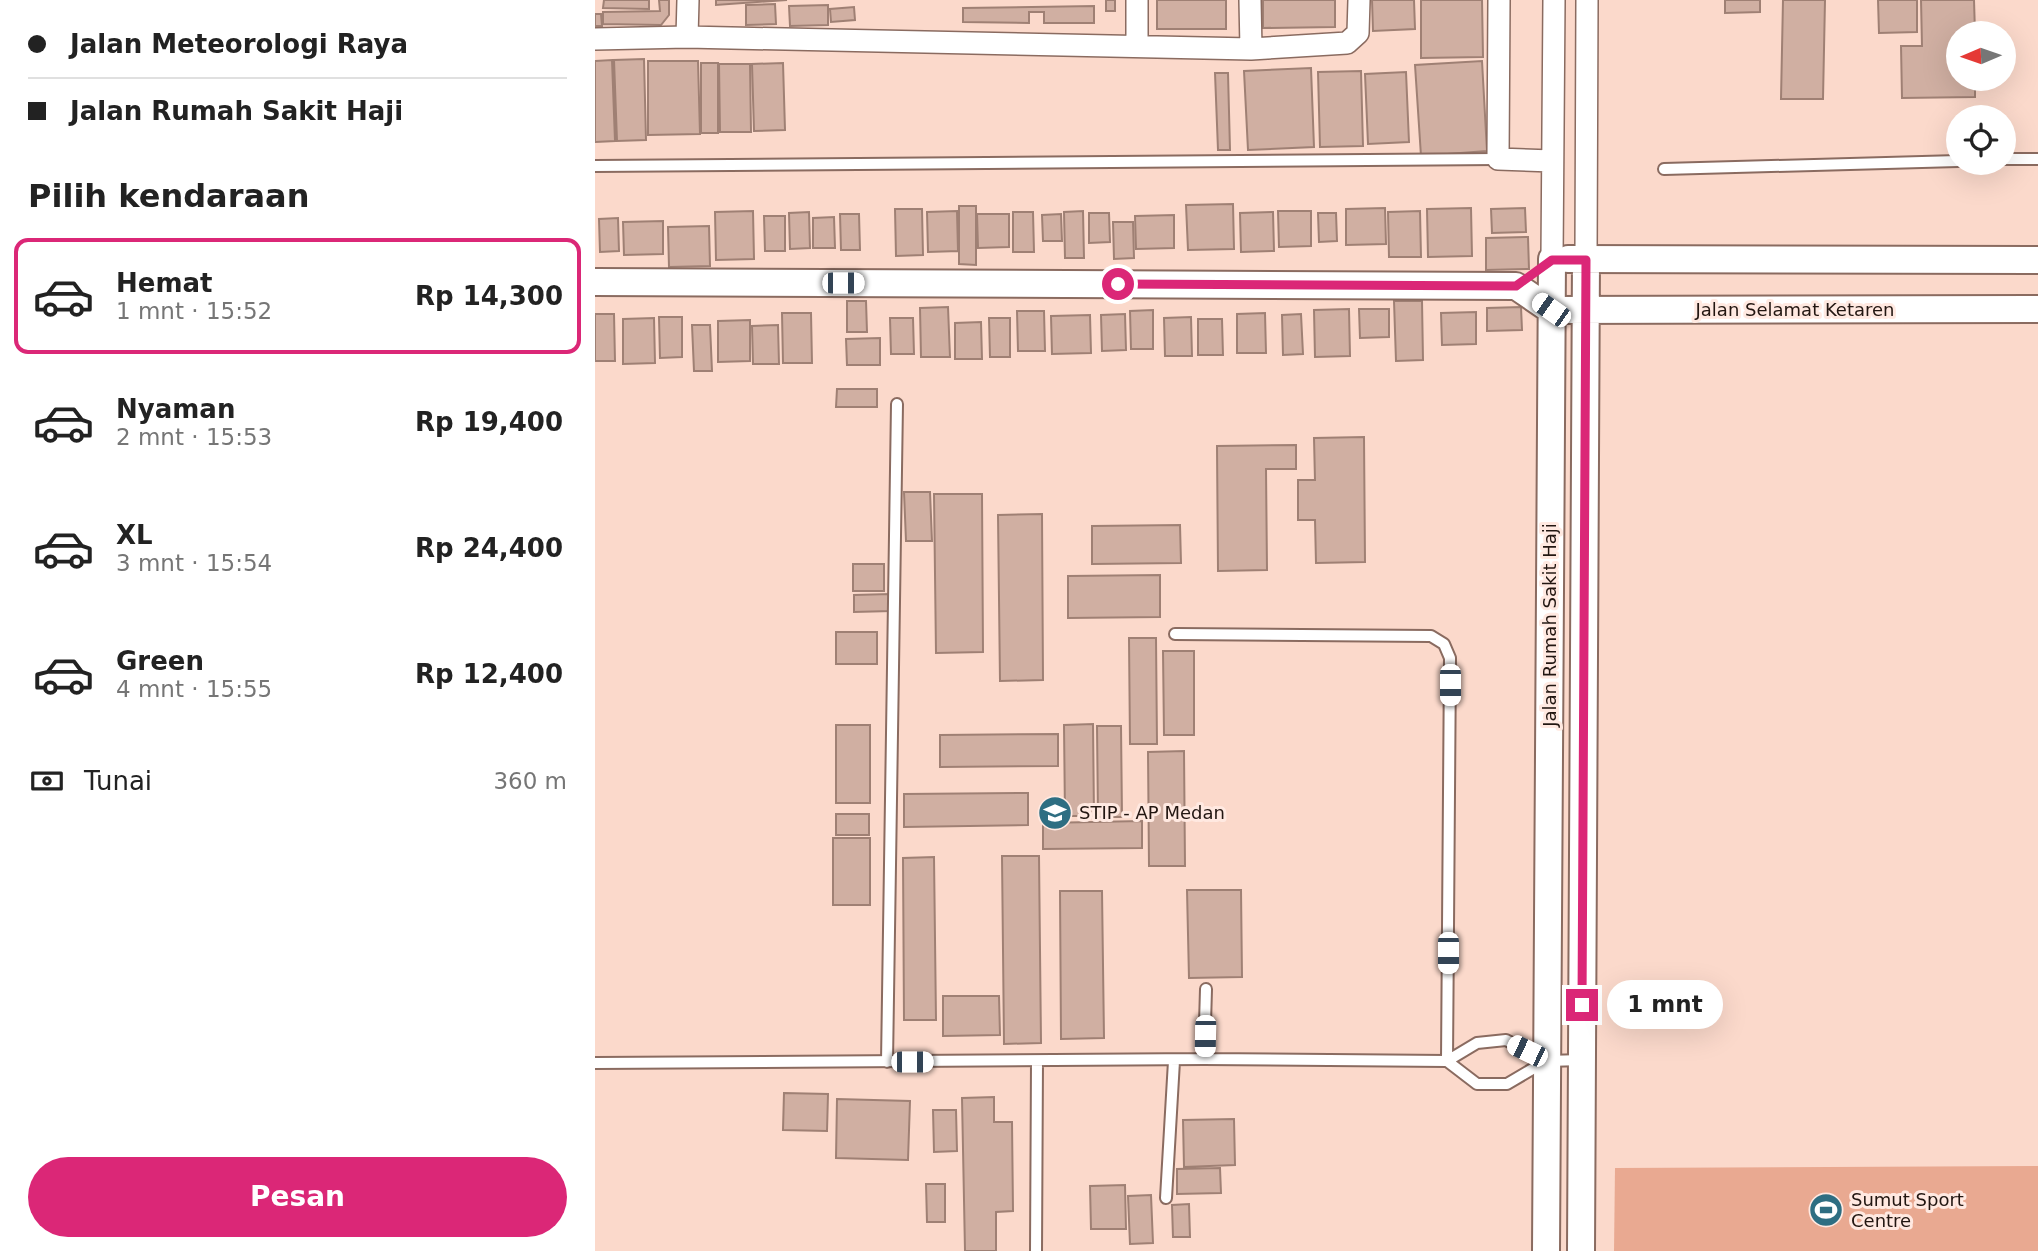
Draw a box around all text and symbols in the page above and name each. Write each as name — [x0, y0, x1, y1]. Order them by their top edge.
north arrow — [1946, 21, 2016, 91]
map controls — [1946, 21, 2016, 175]
text: Jalan Meteorologi Raya — [70, 29, 408, 59]
text: Jalan Rumah Sakit Haji — [70, 96, 403, 126]
button: locate — [1946, 105, 2016, 175]
text: Pilih kendaraan — [28, 177, 309, 215]
icon: car — [32, 265, 95, 328]
text: Hemat — [116, 268, 212, 298]
route start — [1102, 268, 1134, 300]
car — [823, 273, 865, 294]
text: Rp 14,300 — [415, 281, 563, 311]
car — [1528, 289, 1575, 331]
text: 1 mnt · 15:52 — [116, 298, 272, 324]
street label: Jalan Selamat Ketaren — [1695, 299, 1894, 320]
icon: car — [32, 391, 95, 454]
text: Nyaman — [116, 394, 235, 424]
text: Rp 19,400 — [415, 407, 563, 437]
text: 2 mnt · 15:53 — [116, 424, 272, 450]
icon: car — [32, 517, 95, 580]
text: XL — [116, 520, 153, 550]
street label: Jalan Rumah Sakit Haji — [1539, 523, 1560, 728]
text: Rp 24,400 — [415, 533, 563, 563]
text: 3 mnt · 15:54 — [116, 550, 272, 576]
icon: car — [32, 643, 95, 706]
text: Green — [116, 646, 204, 676]
text: Rp 12,400 — [415, 659, 563, 689]
car — [1440, 664, 1461, 706]
text: 4 mnt · 15:55 — [116, 676, 272, 702]
icon: cash — [28, 762, 66, 800]
text: Tunai — [84, 766, 152, 796]
text: 360 m — [493, 768, 567, 794]
school or university icon: STIP - AP Medan — [1036, 794, 1074, 832]
place label: STIP - AP Medan — [1079, 802, 1225, 823]
car — [1438, 932, 1459, 974]
callout: 1 mnt — [1607, 981, 1722, 1030]
route end — [1566, 989, 1598, 1021]
text: 1 mnt — [1627, 991, 1703, 1017]
car — [1195, 1015, 1216, 1057]
car — [1504, 1032, 1551, 1070]
car — [892, 1052, 934, 1073]
button: Pesan — [28, 1157, 567, 1237]
place label: Sumut Sport Centre — [1851, 1189, 1964, 1231]
sports icon: Sumut Sport Centre — [1807, 1191, 1845, 1229]

